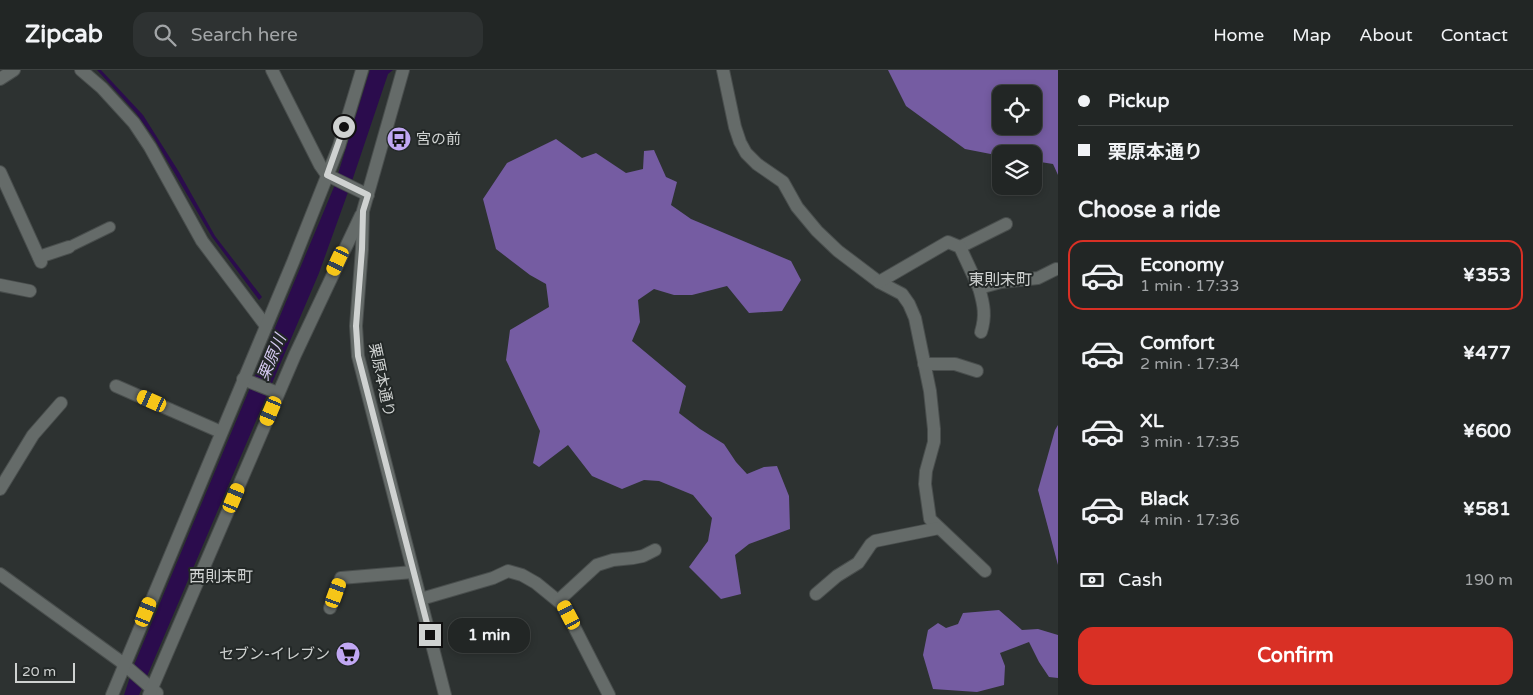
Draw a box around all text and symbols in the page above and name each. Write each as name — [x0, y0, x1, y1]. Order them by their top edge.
search box — [133, 12, 483, 57]
text: Zipcab — [25, 20, 103, 49]
icon: search — [151, 21, 179, 49]
text: Search here — [191, 24, 298, 46]
text: Home — [1213, 24, 1264, 46]
text: Map — [1292, 24, 1331, 46]
text: About — [1359, 24, 1413, 46]
text: Contact — [1441, 24, 1508, 46]
map controls — [992, 85, 1042, 195]
button: locate — [992, 85, 1042, 135]
text: Pickup — [1108, 90, 1169, 112]
route start — [333, 116, 355, 138]
bus stop icon: 宮の前 — [386, 126, 412, 152]
place label: 宮の前 — [416, 130, 461, 148]
text: 栗原本通り — [1108, 141, 1203, 163]
button: layers — [992, 145, 1042, 195]
text: Choose a ride — [1078, 197, 1221, 223]
car — [324, 244, 351, 278]
icon: car — [1080, 253, 1125, 298]
text: Economy — [1140, 254, 1224, 276]
text: ¥353 — [1463, 264, 1511, 286]
district label: 東則末町 — [968, 270, 1032, 290]
text: 1 min · 17:33 — [1140, 276, 1239, 296]
water label: 栗原川 — [253, 330, 291, 383]
icon: car — [1080, 331, 1125, 376]
text: Comfort — [1140, 332, 1214, 354]
street label: 栗原本通り — [365, 341, 399, 419]
text: ¥477 — [1463, 342, 1511, 364]
text: 2 min · 17:34 — [1140, 354, 1239, 374]
car — [135, 388, 168, 414]
car — [258, 394, 283, 428]
icon: car — [1080, 409, 1125, 454]
text: XL — [1140, 410, 1164, 432]
text: ¥600 — [1463, 420, 1511, 442]
text: 3 min · 17:35 — [1140, 432, 1239, 452]
car — [221, 481, 246, 515]
icon: car — [1080, 487, 1125, 532]
text: Black — [1140, 488, 1189, 510]
text: ¥581 — [1463, 498, 1511, 520]
text: 4 min · 17:36 — [1140, 510, 1239, 530]
icon: cash — [1078, 566, 1106, 594]
district label: 西則末町 — [189, 567, 253, 587]
text: Cash — [1118, 569, 1163, 591]
text: 190 m — [1464, 570, 1513, 590]
car — [323, 576, 348, 610]
car — [133, 595, 158, 629]
car — [555, 598, 582, 632]
callout: 1 min — [448, 618, 530, 652]
route end — [419, 624, 441, 646]
text: 1 min — [468, 625, 510, 645]
button: Confirm — [1078, 627, 1513, 685]
supermarket icon: セブン-イレブン — [335, 641, 361, 667]
place label: セブン-イレブン — [219, 645, 330, 663]
scale bar — [15, 660, 75, 683]
text: 20 m — [22, 663, 56, 680]

